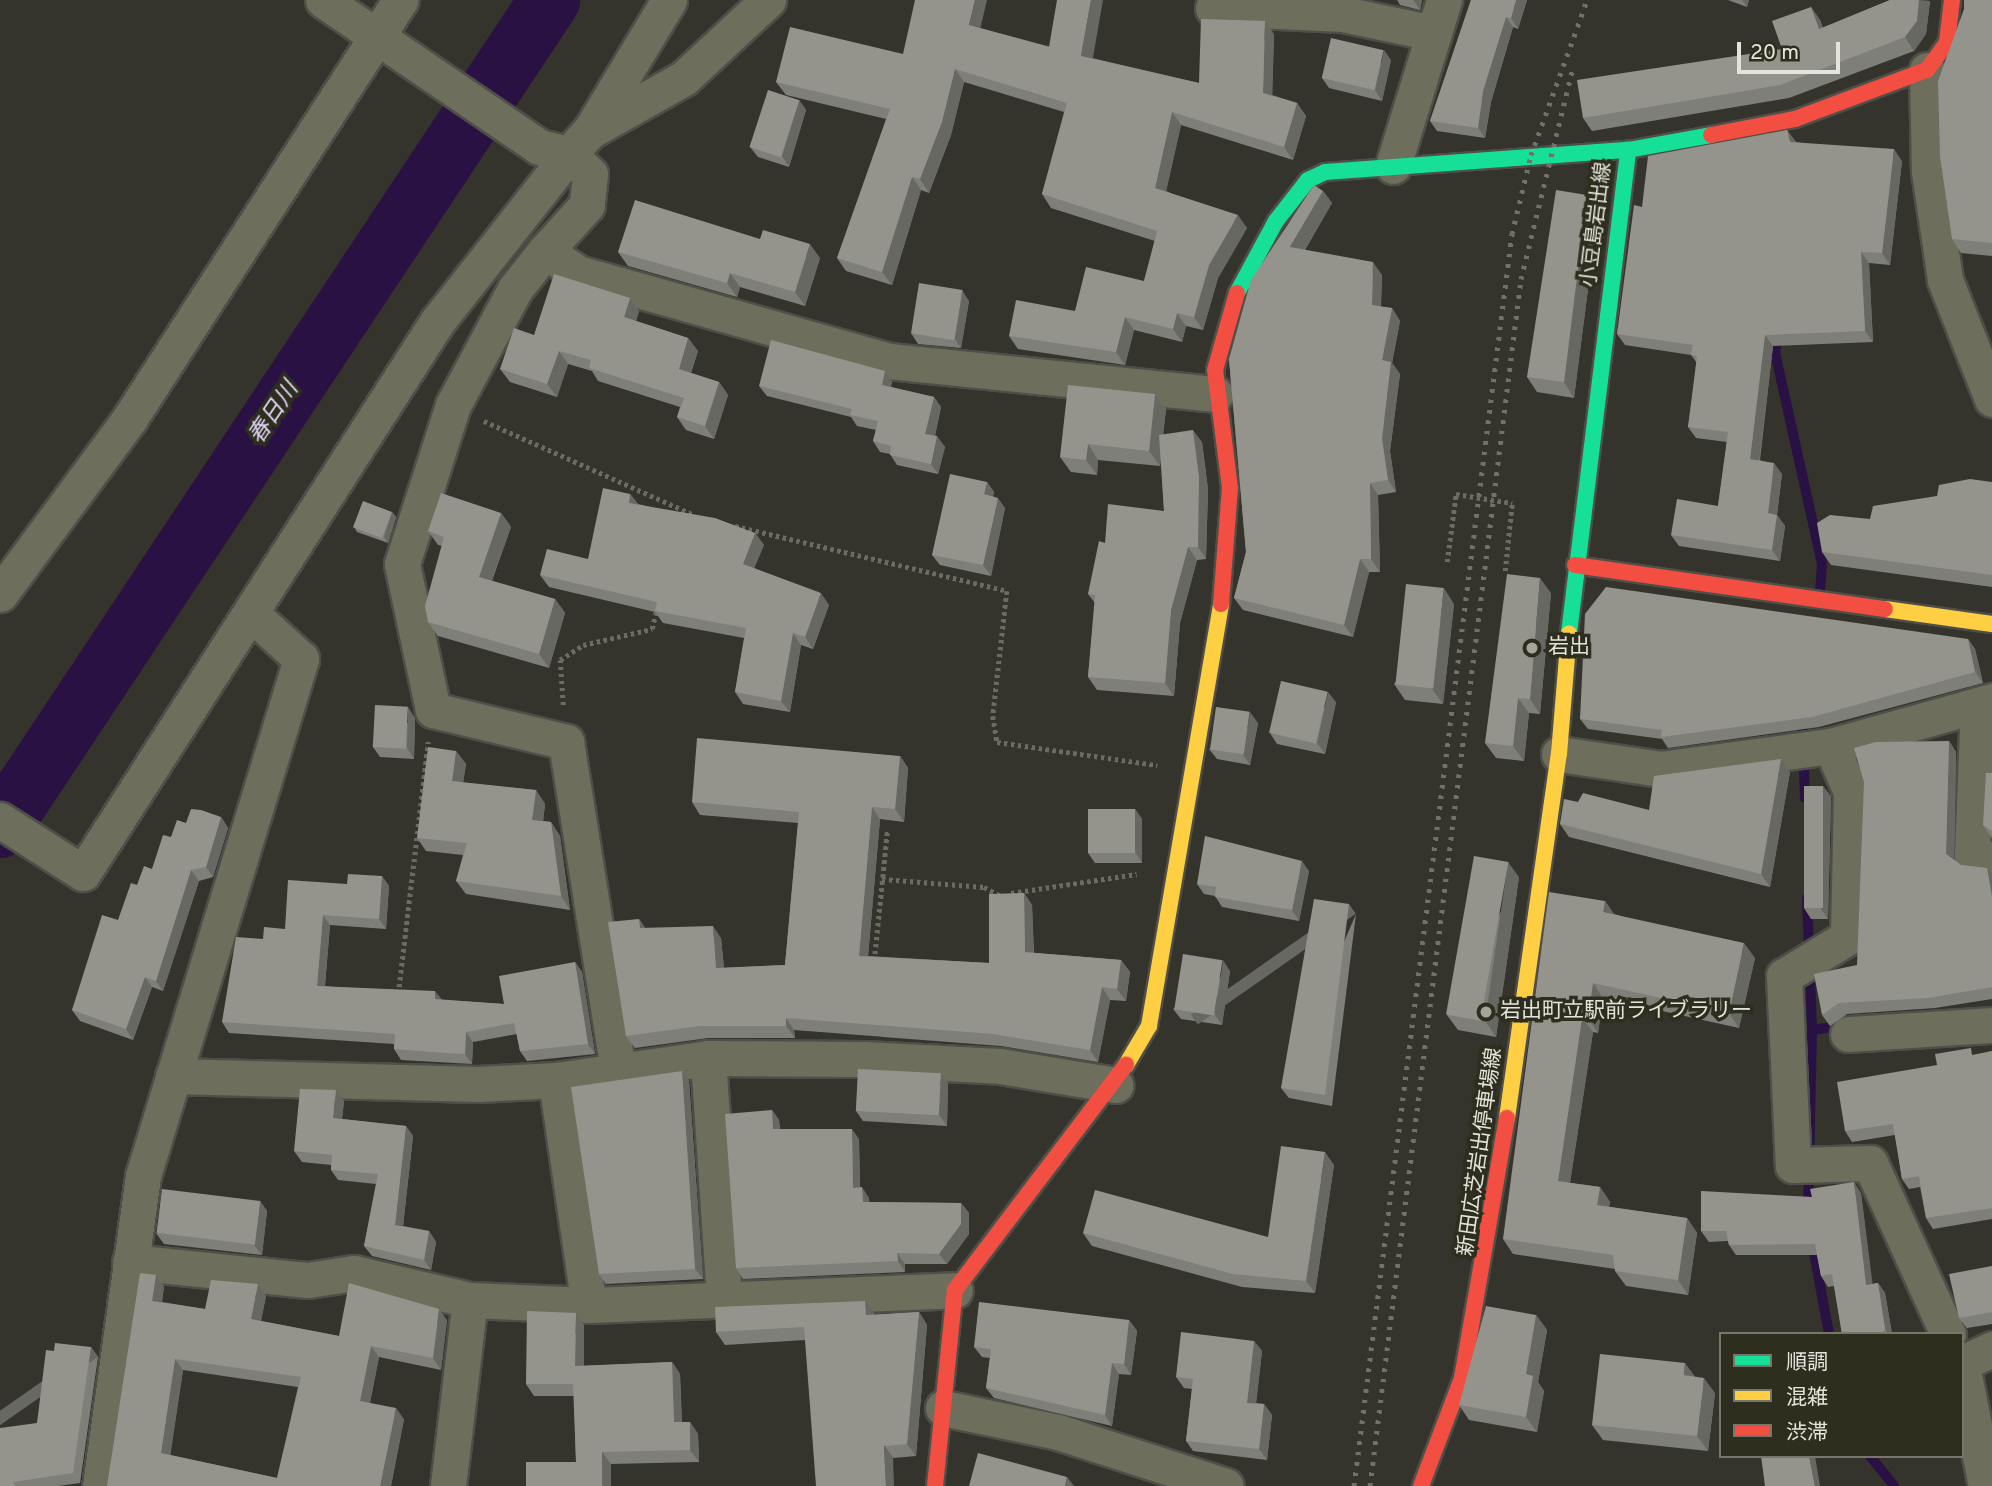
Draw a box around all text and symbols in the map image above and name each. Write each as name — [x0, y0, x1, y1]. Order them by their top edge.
scale bar — [1740, 28, 1843, 72]
text: 20 m — [1750, 40, 1799, 67]
street label: 小豆島岩出線 — [1577, 161, 1617, 289]
water label: 春日川 — [244, 378, 306, 450]
place label: 岩出 — [1548, 635, 1590, 661]
marker: 岩出 — [1522, 638, 1542, 658]
place label: 岩出町立駅前ライブラリー — [1500, 999, 1752, 1025]
marker: 岩出町立駅前ライブラリー — [1478, 1004, 1494, 1020]
street label: 新田広芝岩出停車場線 — [1454, 1046, 1508, 1258]
legend — [1719, 1332, 1964, 1458]
text: 順調 — [1786, 1350, 1828, 1377]
text: 混雑 — [1786, 1385, 1828, 1412]
text: 渋滞 — [1786, 1420, 1828, 1447]

